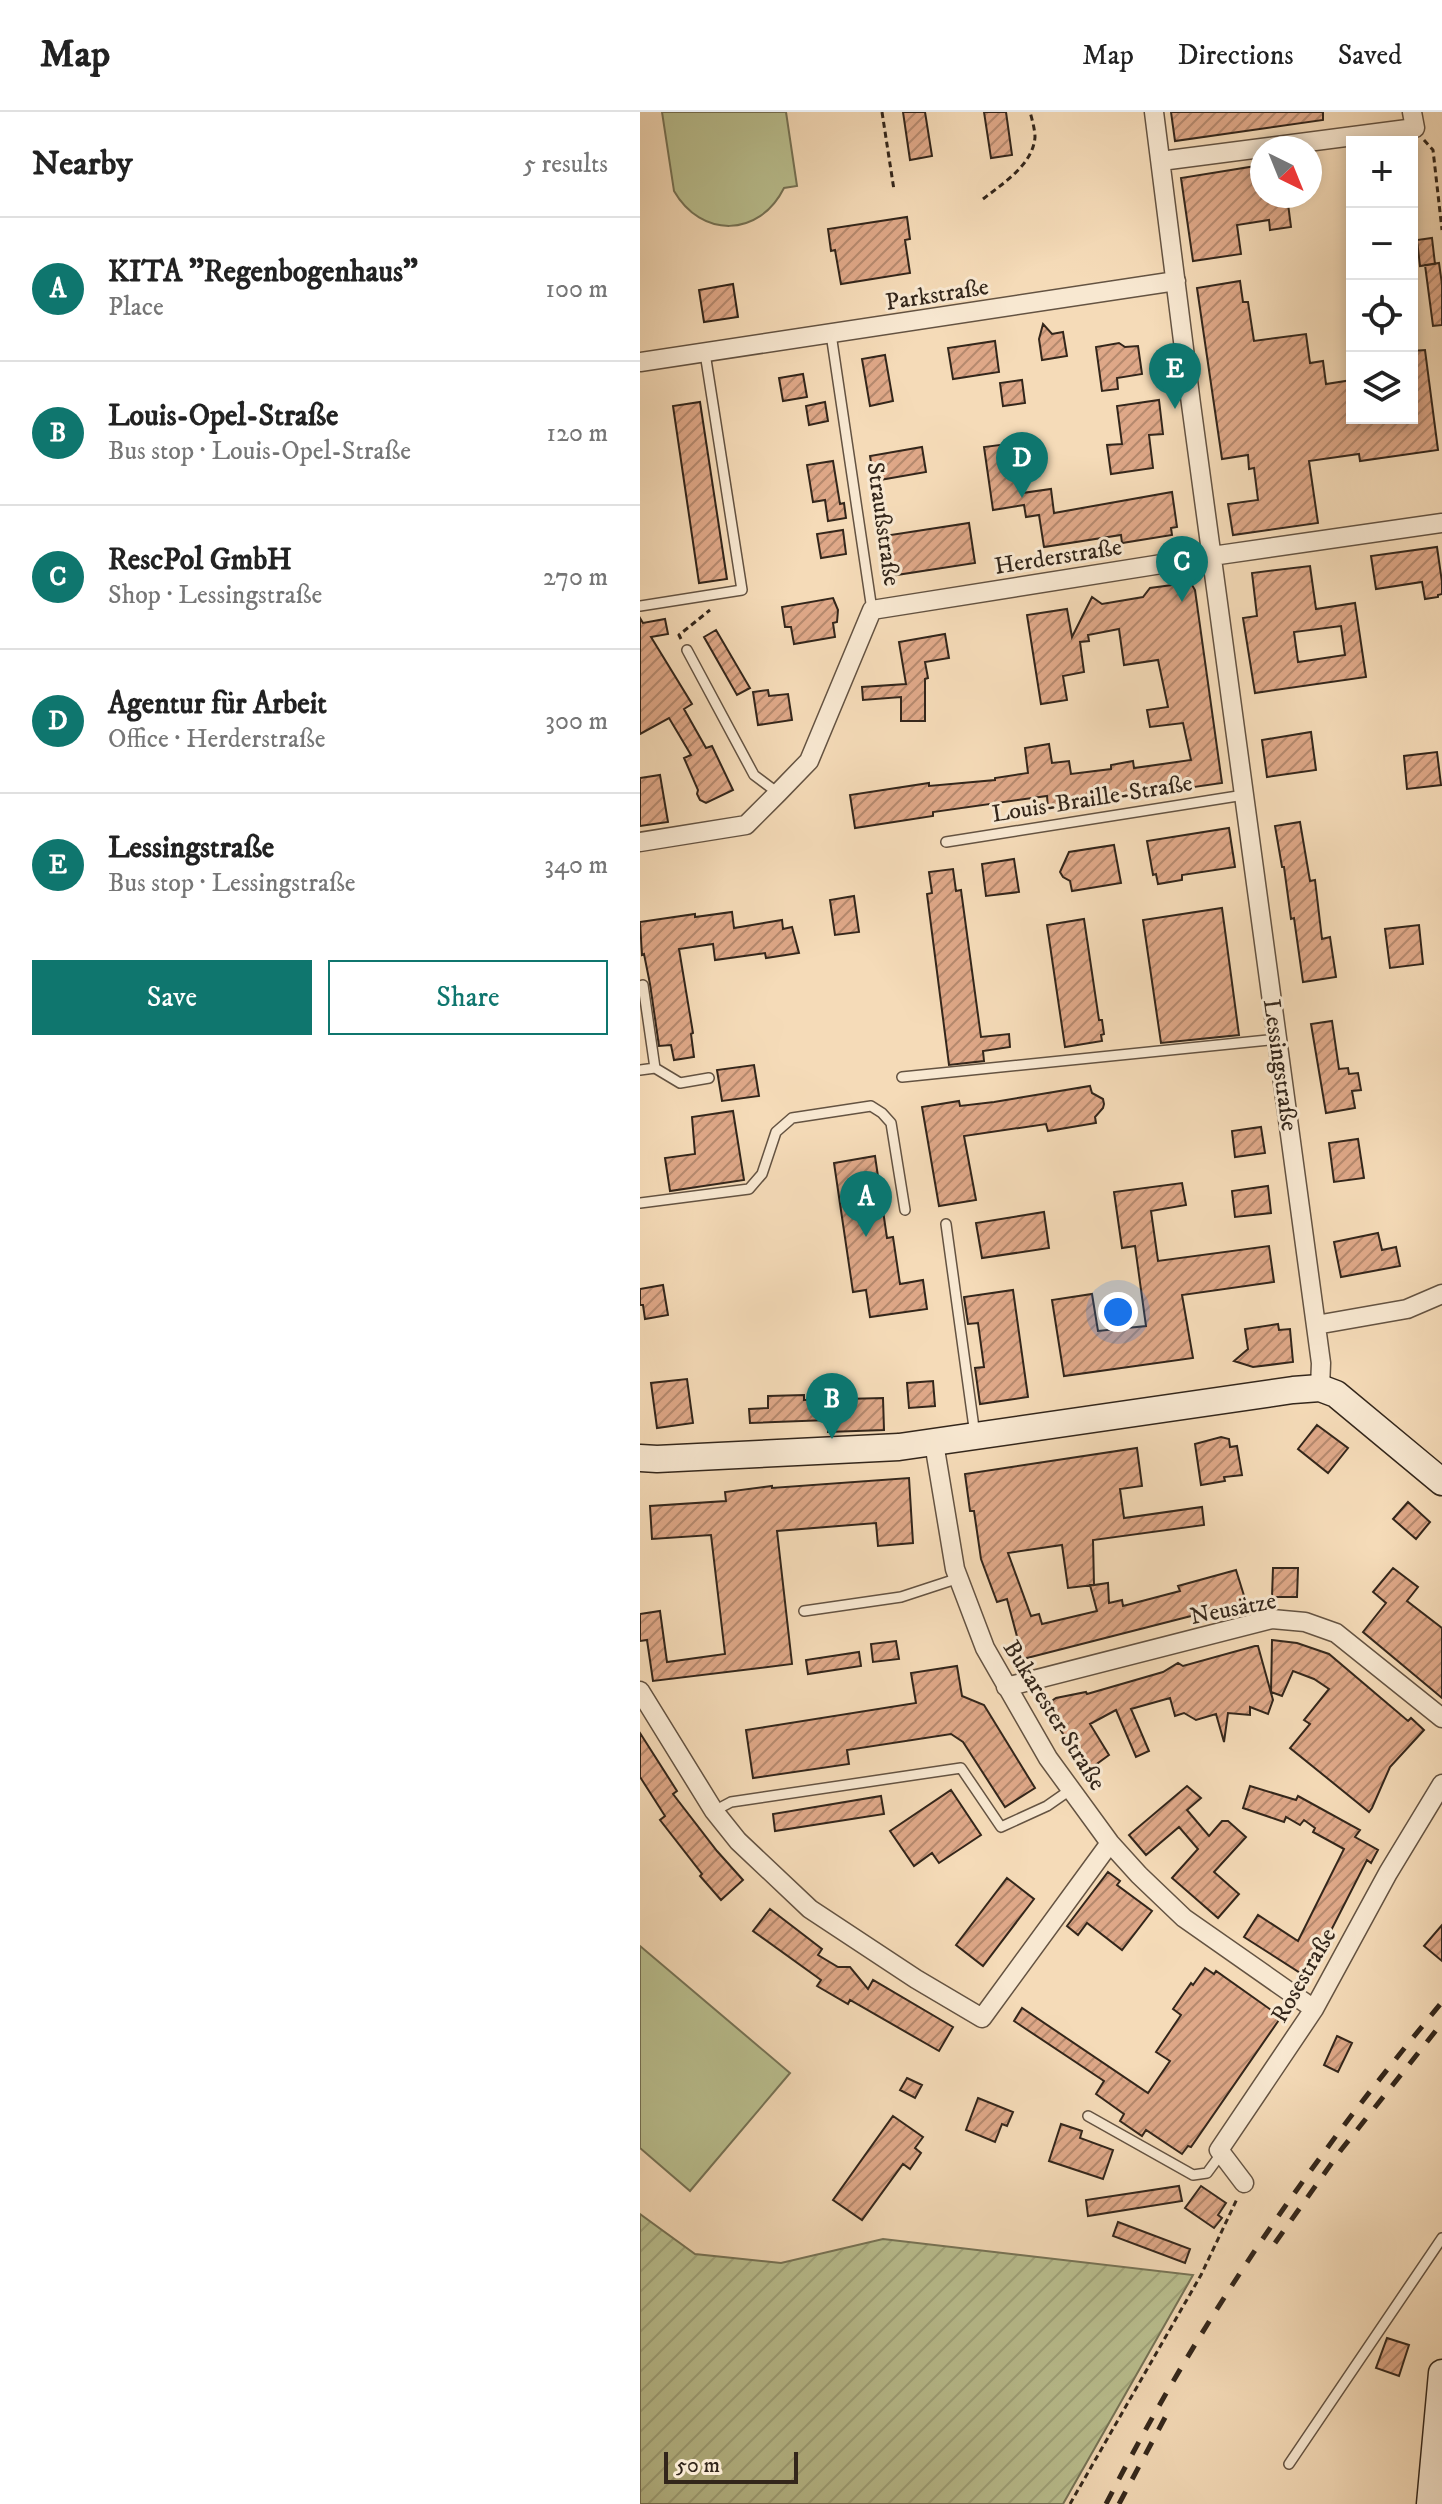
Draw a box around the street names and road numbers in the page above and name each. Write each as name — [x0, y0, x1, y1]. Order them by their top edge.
street label: Parkstraße — [883, 272, 991, 318]
street label: Straußstraße — [859, 460, 907, 588]
street label: Herderstraße — [992, 532, 1124, 582]
street label: Louis-Braille-Straße — [990, 768, 1195, 830]
street label: Lessingstraße — [1256, 997, 1304, 1133]
street label: Neusätze — [1188, 1586, 1279, 1632]
street label: Bukarester Straße — [996, 1635, 1112, 1796]
street label: Rosestraße — [1265, 1923, 1343, 2028]

